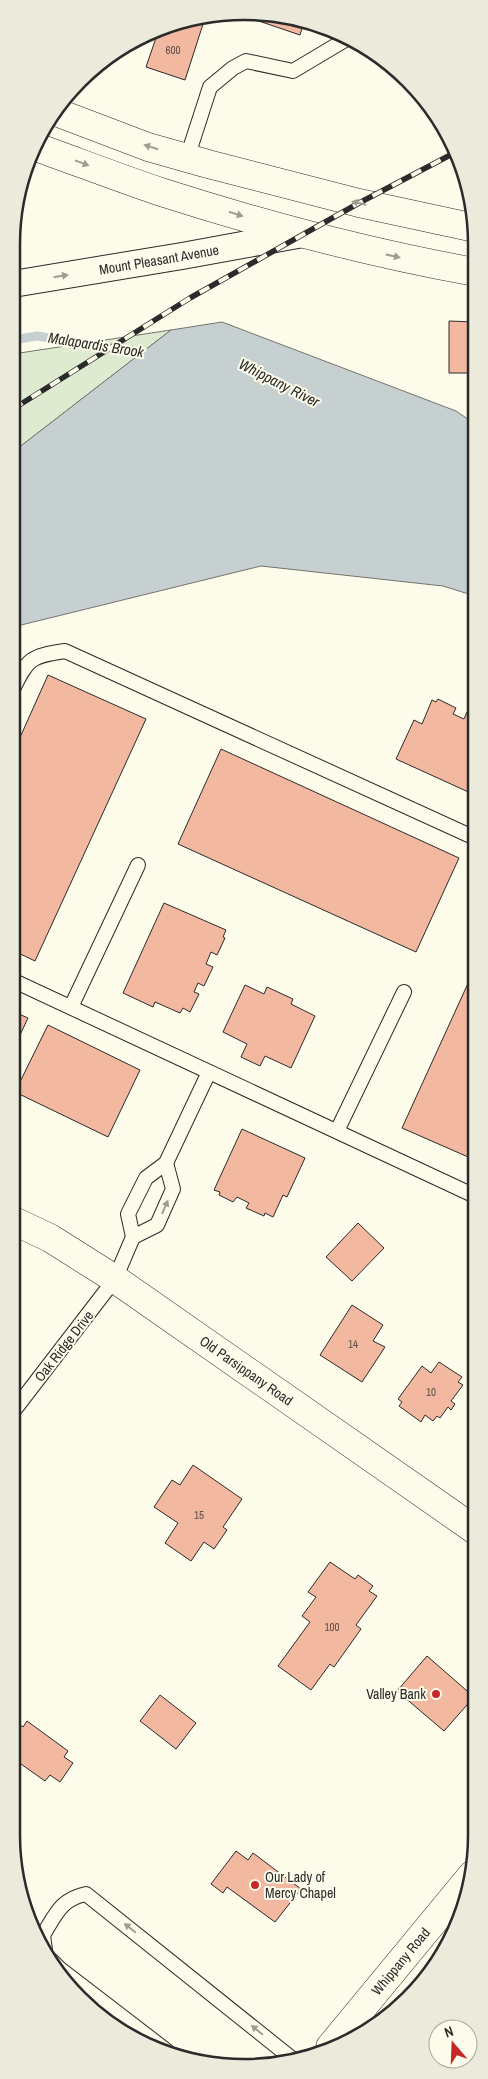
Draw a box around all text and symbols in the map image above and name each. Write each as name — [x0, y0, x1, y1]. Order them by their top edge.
house number: 600 — [165, 43, 181, 57]
one-way arrow — [143, 143, 158, 151]
one-way arrow — [75, 159, 90, 167]
one-way arrow — [351, 199, 366, 207]
one-way arrow — [229, 210, 244, 218]
street label: Mount Pleasant Avenue — [98, 240, 220, 279]
one-way arrow — [385, 252, 401, 260]
one-way arrow — [54, 272, 70, 280]
water label: Malapardis Brook — [47, 327, 146, 363]
water label: Whippany River — [235, 353, 324, 412]
one-way arrow — [162, 1200, 170, 1214]
street label: Oak Ridge Drive — [31, 1307, 97, 1385]
street label: Old Parsippany Road — [196, 1332, 297, 1409]
house number: 14 — [348, 1337, 358, 1351]
house number: 10 — [426, 1385, 436, 1399]
house number: 15 — [194, 1508, 204, 1522]
house number: 100 — [324, 1620, 340, 1634]
place label: Valley Bank — [366, 1685, 426, 1703]
marker: Valley Bank — [430, 1688, 442, 1700]
place label: Our Lady of Mercy Chapel — [265, 1868, 336, 1902]
marker: Our Lady of Mercy Chapel — [249, 1879, 261, 1891]
one-way arrow — [124, 1923, 137, 1934]
street label: Whippany Road — [367, 1924, 434, 1999]
north arrow — [428, 2019, 478, 2069]
text: N — [442, 2022, 456, 2042]
one-way arrow — [251, 2025, 264, 2036]

